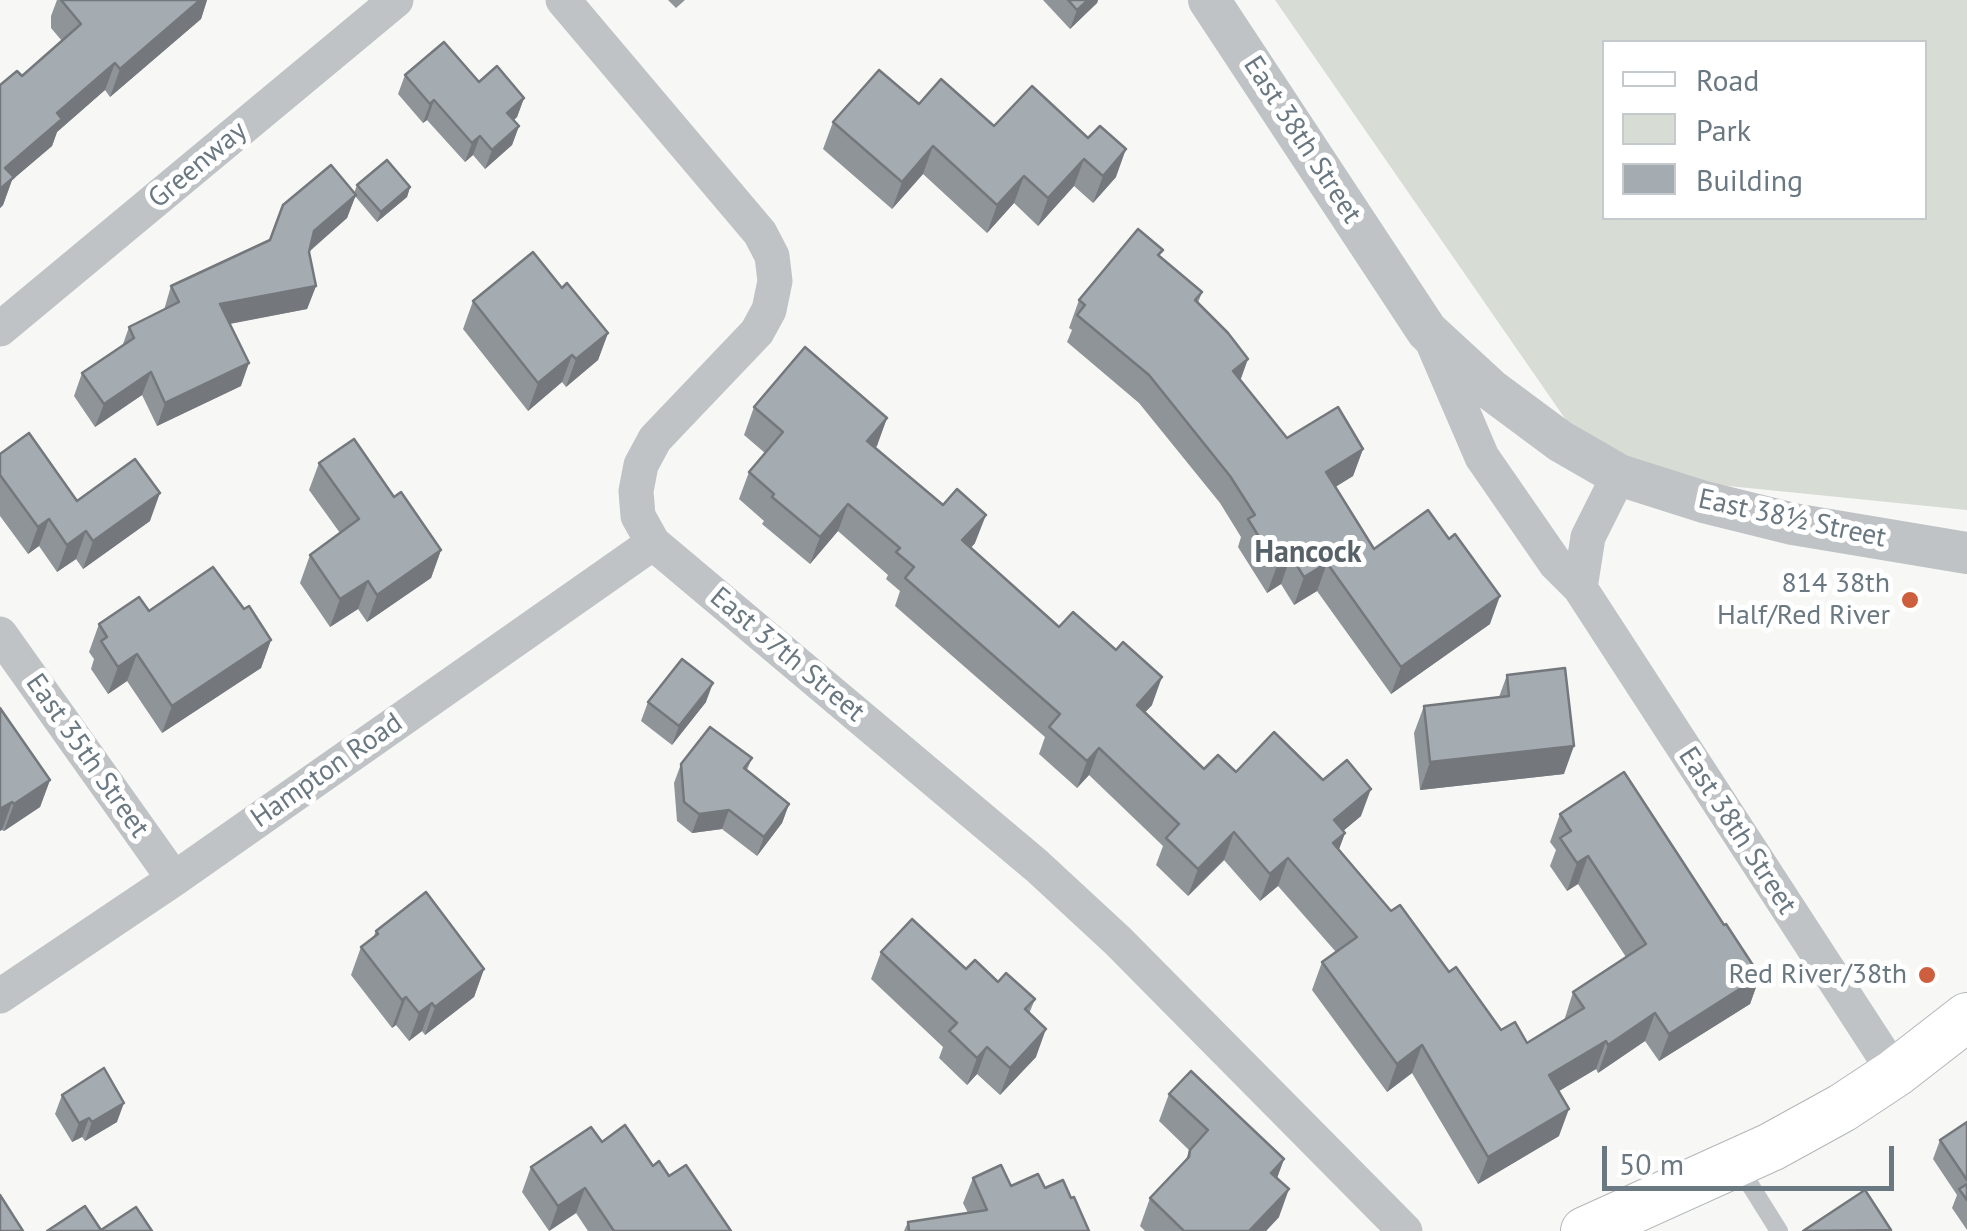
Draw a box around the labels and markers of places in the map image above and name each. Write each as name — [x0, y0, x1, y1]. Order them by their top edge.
place label: 814 38th Half/Red River — [1717, 567, 1890, 633]
marker: 814 38th Half/Red River — [1899, 589, 1921, 611]
place label: Red River/38th — [1729, 958, 1907, 992]
marker: Red River/38th — [1916, 964, 1938, 986]

